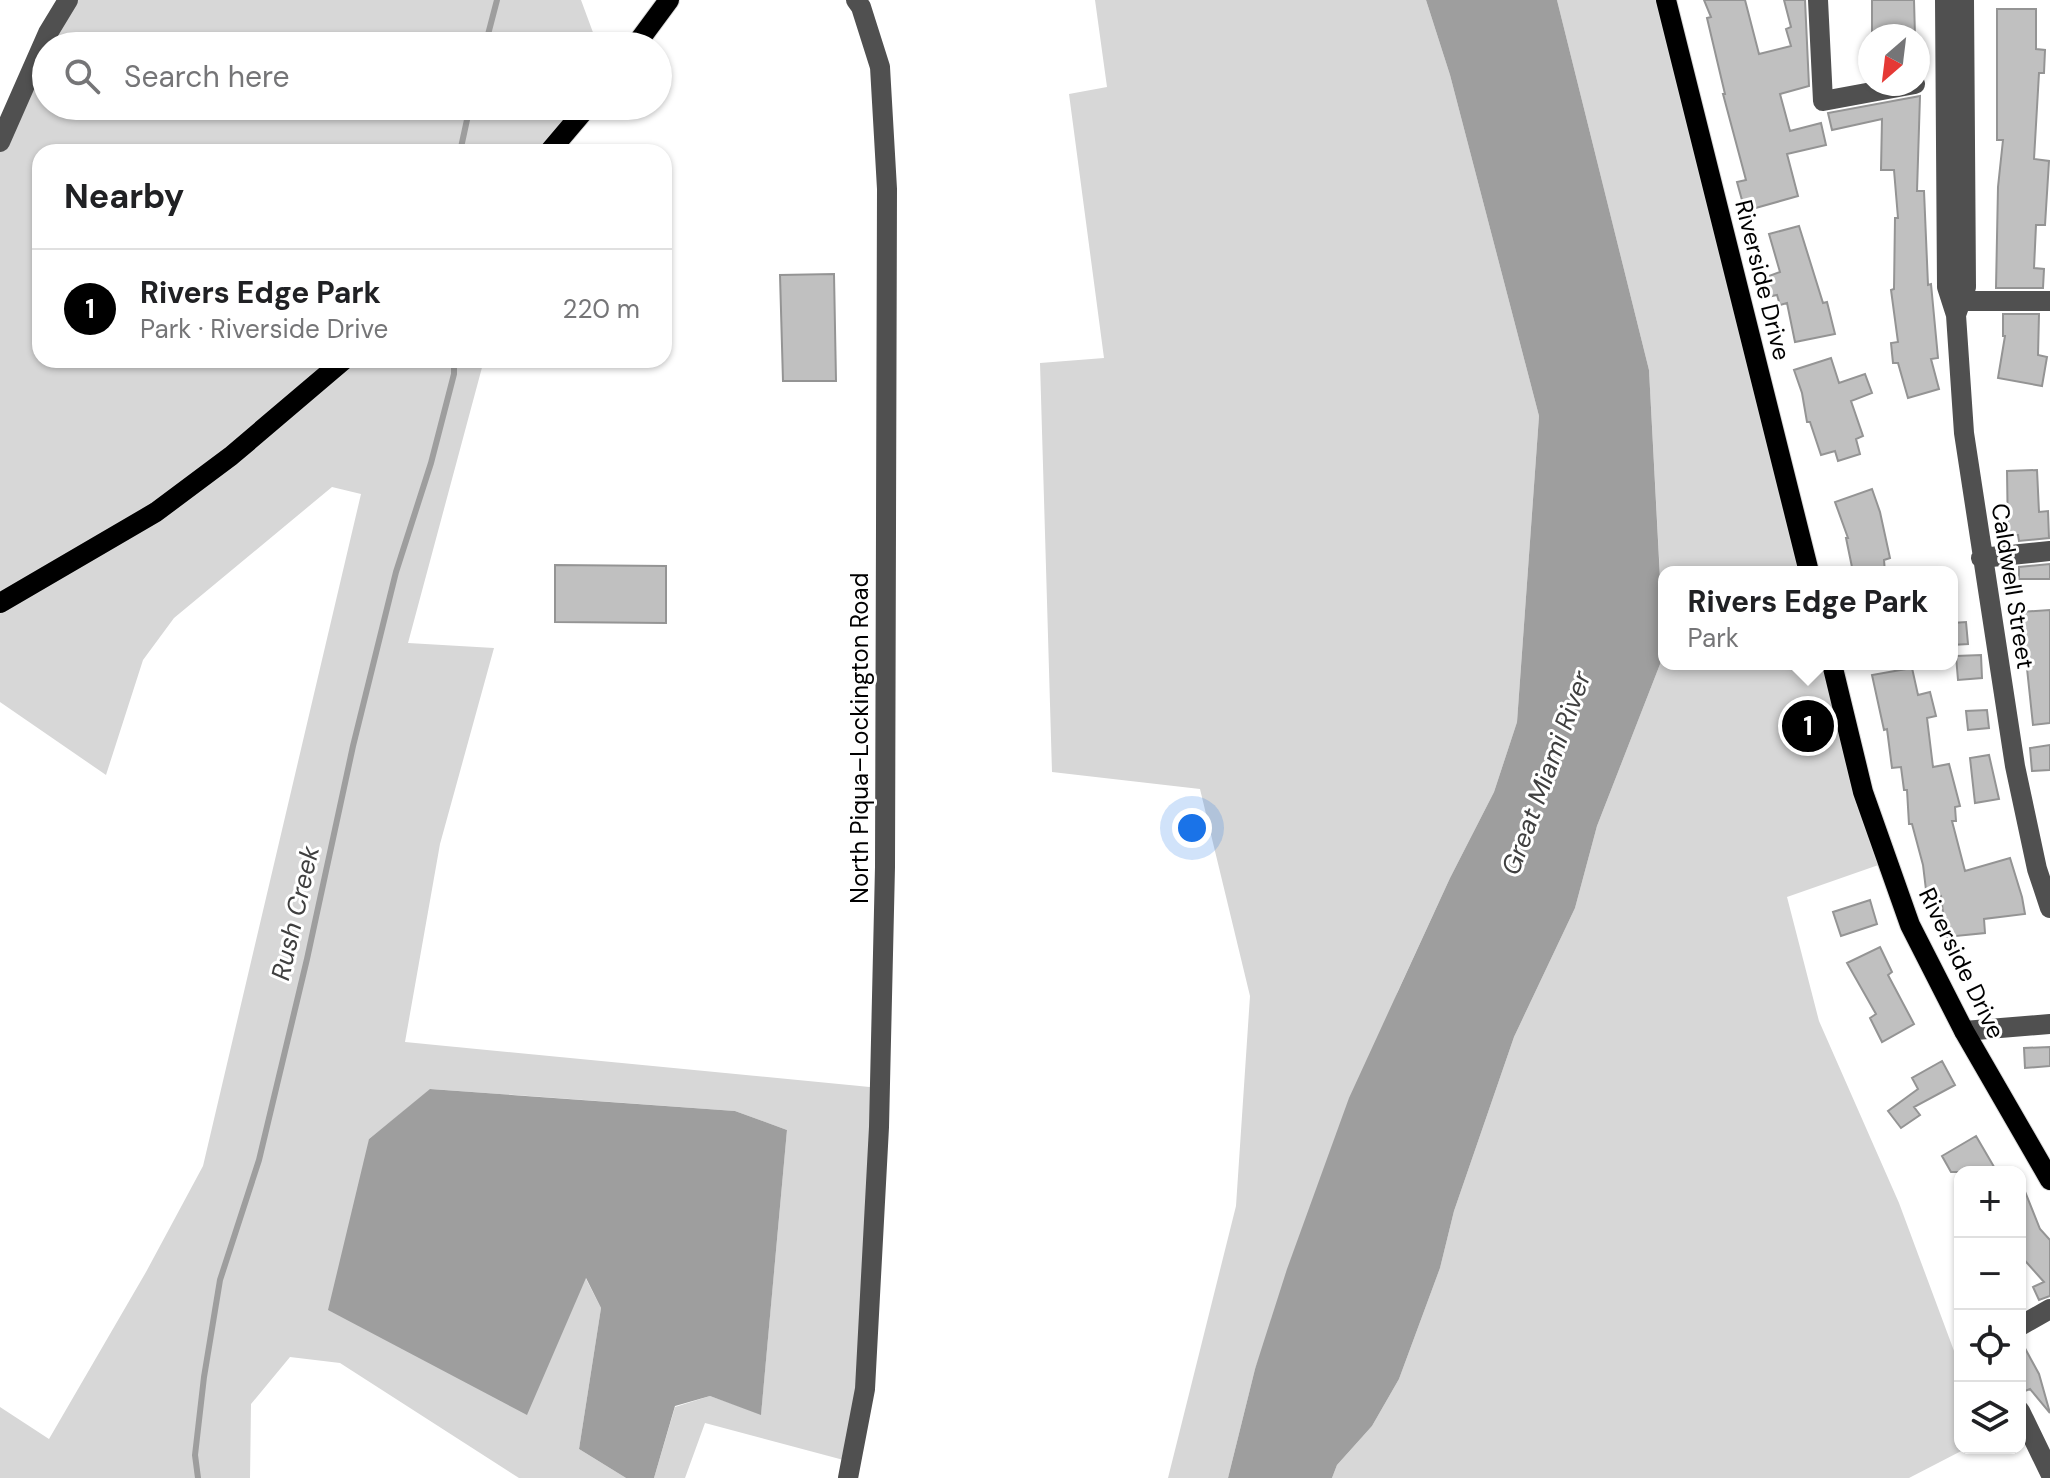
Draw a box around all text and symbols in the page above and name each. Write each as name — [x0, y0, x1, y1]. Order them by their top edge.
north arrow — [1858, 24, 1930, 96]
search box — [32, 32, 672, 120]
icon: search — [60, 54, 104, 98]
text: Search here — [124, 57, 290, 96]
text: Nearby — [64, 174, 184, 219]
street label: Riverside Drive — [1728, 197, 1798, 363]
text: Rivers Edge Park — [140, 273, 381, 312]
text: 1 — [85, 292, 95, 326]
text: 220 m — [562, 292, 640, 326]
text: Park · Riverside Drive — [140, 312, 388, 346]
street label: Caldwell Street — [1985, 501, 2041, 671]
popup — [1658, 566, 1958, 670]
street label: North Piqua–Lockington Road — [844, 572, 875, 904]
text: Rivers Edge Park — [1688, 582, 1928, 621]
text: Park — [1688, 621, 1739, 655]
water label: Great Miami River — [1493, 665, 1599, 880]
pin: 1 — [1782, 696, 1834, 756]
your location — [1172, 808, 1212, 848]
water label: Rush Creek — [263, 842, 327, 983]
street label: Riverside Drive — [1912, 882, 2012, 1044]
map controls — [1954, 1166, 2026, 1454]
button: + — [1954, 1166, 2026, 1238]
button: − — [1954, 1238, 2026, 1310]
button: locate — [1954, 1310, 2026, 1382]
button: layers — [1954, 1382, 2026, 1454]

